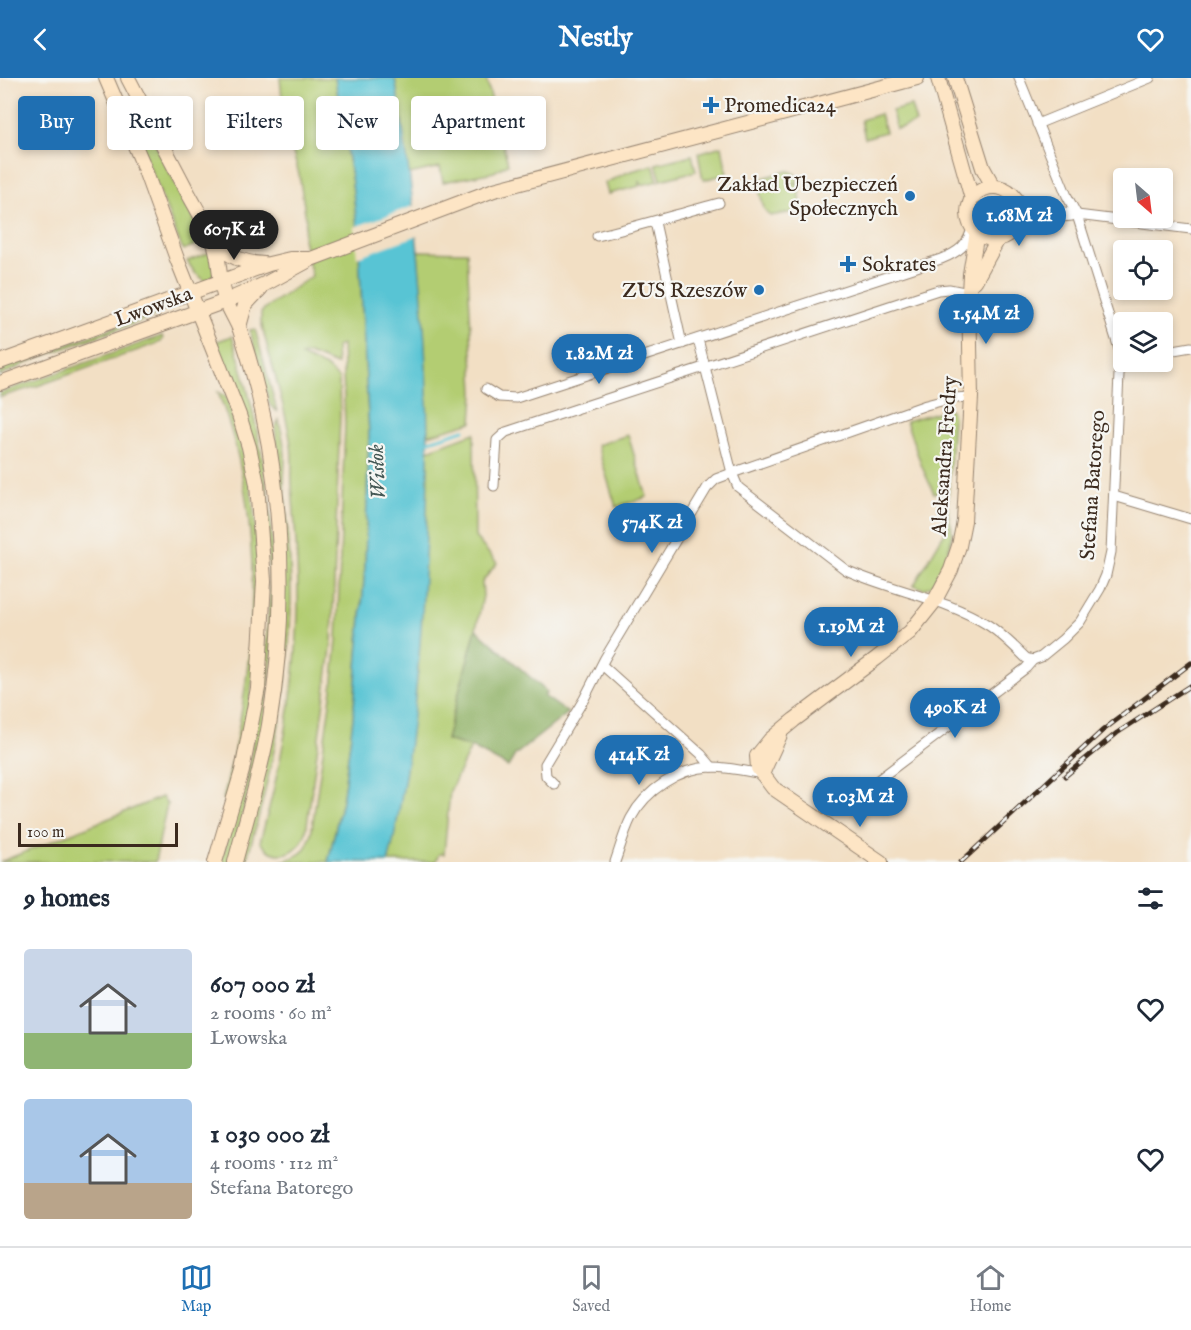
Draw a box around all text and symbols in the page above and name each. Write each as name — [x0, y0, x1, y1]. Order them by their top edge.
text: Nestly — [558, 22, 633, 56]
icon: back — [24, 23, 57, 56]
icon: heart — [1134, 23, 1167, 56]
place label: Promedica24 — [724, 93, 837, 120]
chip: Buy — [18, 96, 95, 150]
chip: Rent — [107, 96, 193, 150]
chip: Filters — [205, 96, 304, 150]
chip: New — [316, 96, 399, 150]
chip: Apartment — [411, 96, 546, 150]
marker: Promedica24 — [702, 96, 720, 114]
north arrow — [1113, 168, 1173, 228]
map controls — [1113, 168, 1173, 372]
place label: Zakład Ubezpieczeń Społecznych — [717, 172, 898, 223]
marker: Zakład Ubezpieczeń Społecznych — [903, 189, 917, 203]
pin: 1.68M zł — [957, 196, 1081, 247]
text: 1.68M zł — [986, 203, 1052, 228]
pin: 607K zł — [179, 210, 289, 261]
text: 607K zł — [203, 217, 265, 242]
button: locate — [1113, 240, 1173, 300]
place label: Sokrates — [862, 252, 936, 279]
marker: Sokrates — [839, 255, 857, 273]
place label: ZUS Rzeszów — [622, 278, 748, 305]
street label: Lwowska — [111, 281, 197, 334]
marker: ZUS Rzeszów — [752, 283, 766, 297]
pin: 1.54M zł — [924, 294, 1048, 345]
text: 1.54M zł — [953, 301, 1019, 326]
button: layers — [1113, 312, 1173, 372]
pin: 1.82M zł — [537, 334, 661, 385]
text: 1.82M zł — [566, 341, 632, 366]
street label: Aleksandra Fredry — [926, 374, 965, 538]
street label: Stefana Batorego — [1075, 409, 1112, 561]
water label: Wisłok — [363, 443, 393, 500]
pin: 574K zł — [597, 503, 707, 554]
text: 574K zł — [622, 510, 682, 535]
pin: 1.19M zł — [789, 607, 913, 658]
text: 1.19M zł — [818, 614, 884, 639]
pin: 490K zł — [900, 688, 1010, 739]
text: 490K zł — [924, 695, 986, 720]
pin: 414K zł — [584, 735, 694, 786]
text: 414K zł — [609, 742, 669, 767]
pin: 1.03M zł — [798, 777, 922, 828]
text: 1.03M zł — [827, 784, 893, 809]
scale bar — [18, 820, 178, 848]
text: 100 m — [27, 823, 64, 843]
text: 9 homes — [24, 882, 110, 915]
icon: filters — [1134, 882, 1167, 915]
text: 607 000 zł — [210, 968, 315, 1001]
icon: home — [72, 973, 144, 1045]
icon: heart — [1134, 993, 1167, 1026]
text: 2 rooms · 60 m² — [210, 1001, 332, 1026]
text: Lwowska — [210, 1026, 287, 1051]
text: 1 030 000 zł — [210, 1118, 329, 1151]
icon: home — [72, 1123, 144, 1195]
icon: heart — [1134, 1143, 1167, 1176]
text: 4 rooms · 112 m² — [210, 1151, 338, 1176]
text: Stefana Batorego — [210, 1176, 353, 1201]
tab: Map — [180, 1261, 213, 1317]
tab: Saved — [572, 1261, 610, 1317]
tab: Home — [970, 1261, 1011, 1317]

